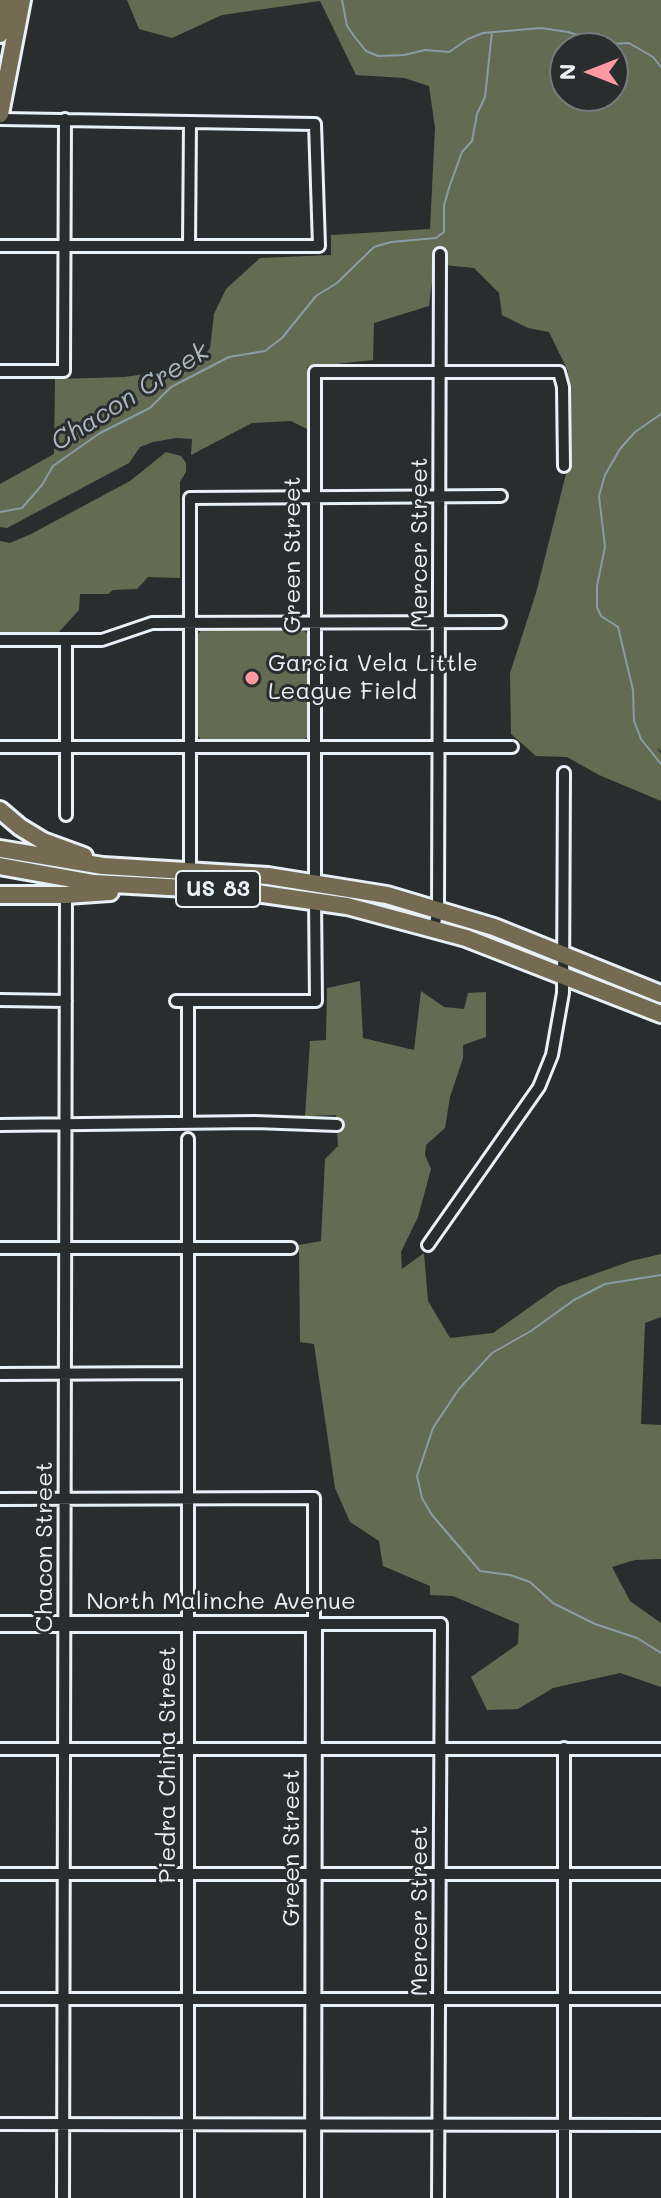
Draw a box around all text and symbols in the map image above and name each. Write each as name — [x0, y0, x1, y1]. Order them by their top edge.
north arrow — [549, 32, 629, 112]
text: N — [552, 64, 581, 80]
water label: Chacon Creek — [45, 336, 215, 458]
street label: Mercer Street — [406, 457, 434, 629]
street label: Green Street — [279, 477, 307, 633]
place label: Garcia Vela Little League Field — [268, 650, 478, 706]
marker: Garcia Vela Little League Field — [243, 669, 261, 687]
road number: US 83 — [176, 871, 260, 907]
street label: Chacon Street — [31, 1461, 59, 1633]
street label: North Malinche Avenue — [86, 1588, 356, 1616]
street label: Piedra China Street — [154, 1646, 182, 1884]
street label: Green Street — [278, 1770, 306, 1926]
street label: Mercer Street — [406, 1825, 434, 1997]

